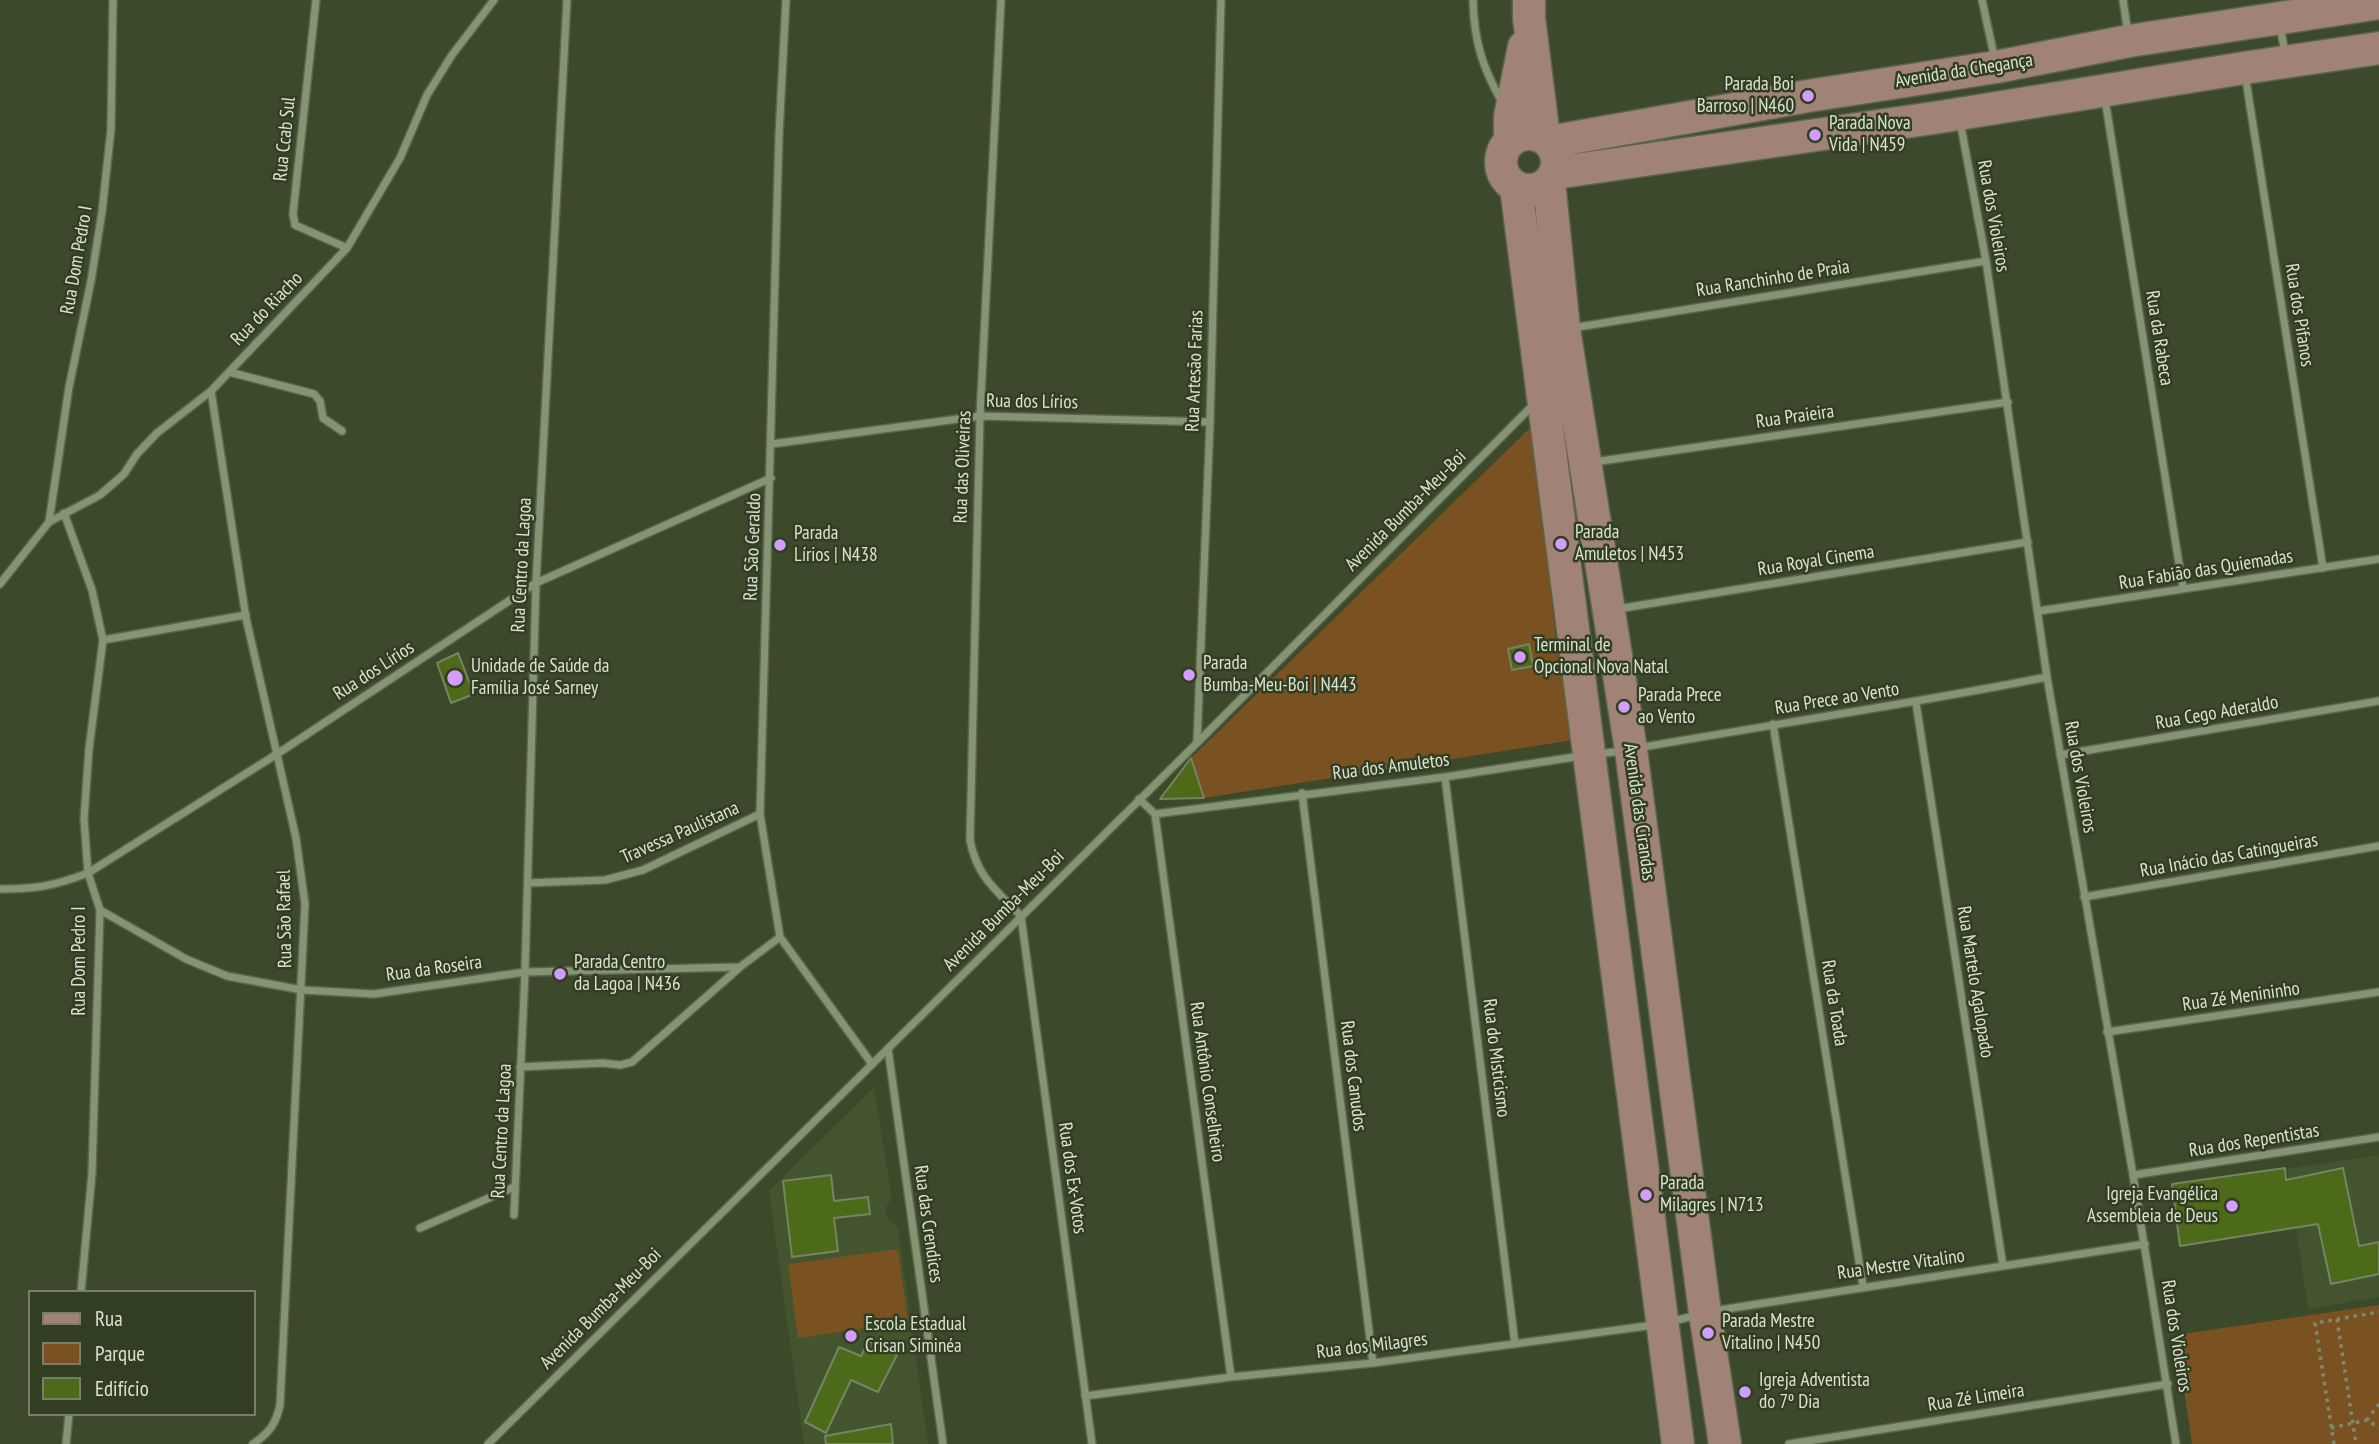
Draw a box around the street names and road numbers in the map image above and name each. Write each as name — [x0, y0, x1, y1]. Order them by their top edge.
street label: Avenida da Chegança — [1894, 49, 2034, 93]
street label: Rua Ccab Sul — [269, 96, 301, 182]
street label: Rua dos Violeiros — [1972, 158, 2014, 274]
street label: Rua Dom Pedro I — [56, 204, 98, 316]
street label: Rua Ranchinho de Praia — [1695, 256, 1851, 302]
street label: Rua dos Pifanos — [2280, 262, 2318, 368]
street label: Rua do Riacho — [226, 267, 308, 351]
street label: Rua da Rabeca — [2140, 289, 2178, 387]
street label: Rua Artesão Farias — [1181, 310, 1209, 432]
street label: Rua dos Lírios — [986, 390, 1078, 414]
street label: Rua Praieira — [1754, 400, 1836, 434]
street label: Rua das Oliveiras — [950, 410, 976, 524]
street label: Avenida Bumba-Meu-Boi — [1341, 446, 1471, 576]
street label: Rua São Geraldo — [740, 493, 766, 601]
street label: Rua Centro da Lagoa — [507, 497, 537, 633]
street label: Rua Royal Cinema — [1756, 541, 1876, 581]
street label: Rua Fabião das Quiemadas — [2117, 545, 2295, 595]
street label: Rua dos Lírios — [329, 636, 419, 706]
street label: Rua Prece ao Vento — [1773, 678, 1901, 720]
street label: Rua Cego Aderaldo — [2154, 691, 2280, 735]
street label: Rua dos Violeiros — [2059, 719, 2101, 835]
street label: Avenida das Cirandas — [1618, 742, 1660, 882]
street label: Rua dos Amuletos — [1331, 749, 1451, 785]
street label: Travessa Paulistana — [617, 797, 743, 869]
street label: Rua Inácio das Catingueiras — [2138, 829, 2320, 883]
street label: Avenida Bumba-Meu-Boi — [939, 846, 1069, 976]
street label: Rua São Rafael — [273, 870, 297, 968]
street label: Rua Martelo Agalopado — [1952, 904, 1998, 1060]
street label: Rua Dom Pedro I — [69, 906, 91, 1016]
street label: Rua da Roseira — [385, 951, 483, 987]
street label: Rua da Toada — [1816, 958, 1852, 1048]
street label: Rua Zé Menininho — [2181, 977, 2301, 1017]
street label: Rua do Misticismo — [1477, 997, 1515, 1119]
street label: Rua Antônio Conselheiro — [1184, 1000, 1230, 1164]
street label: Rua dos Canudos — [1335, 1019, 1371, 1133]
street label: Rua Centro da Lagoa — [487, 1063, 517, 1199]
street label: Rua dos Repentistas — [2187, 1119, 2321, 1163]
street label: Rua dos Ex-Votos — [1053, 1121, 1091, 1235]
street label: Rua das Crendices — [908, 1164, 948, 1284]
street label: Avenida Bumba-Meu-Boi — [536, 1244, 666, 1374]
street label: Rua Mestre Vitalino — [1836, 1245, 1966, 1285]
street label: Rua dos Violeiros — [2156, 1278, 2196, 1394]
street label: Rua dos Milagres — [1315, 1328, 1429, 1364]
street label: Rua Zé Limeira — [1926, 1379, 2026, 1417]

